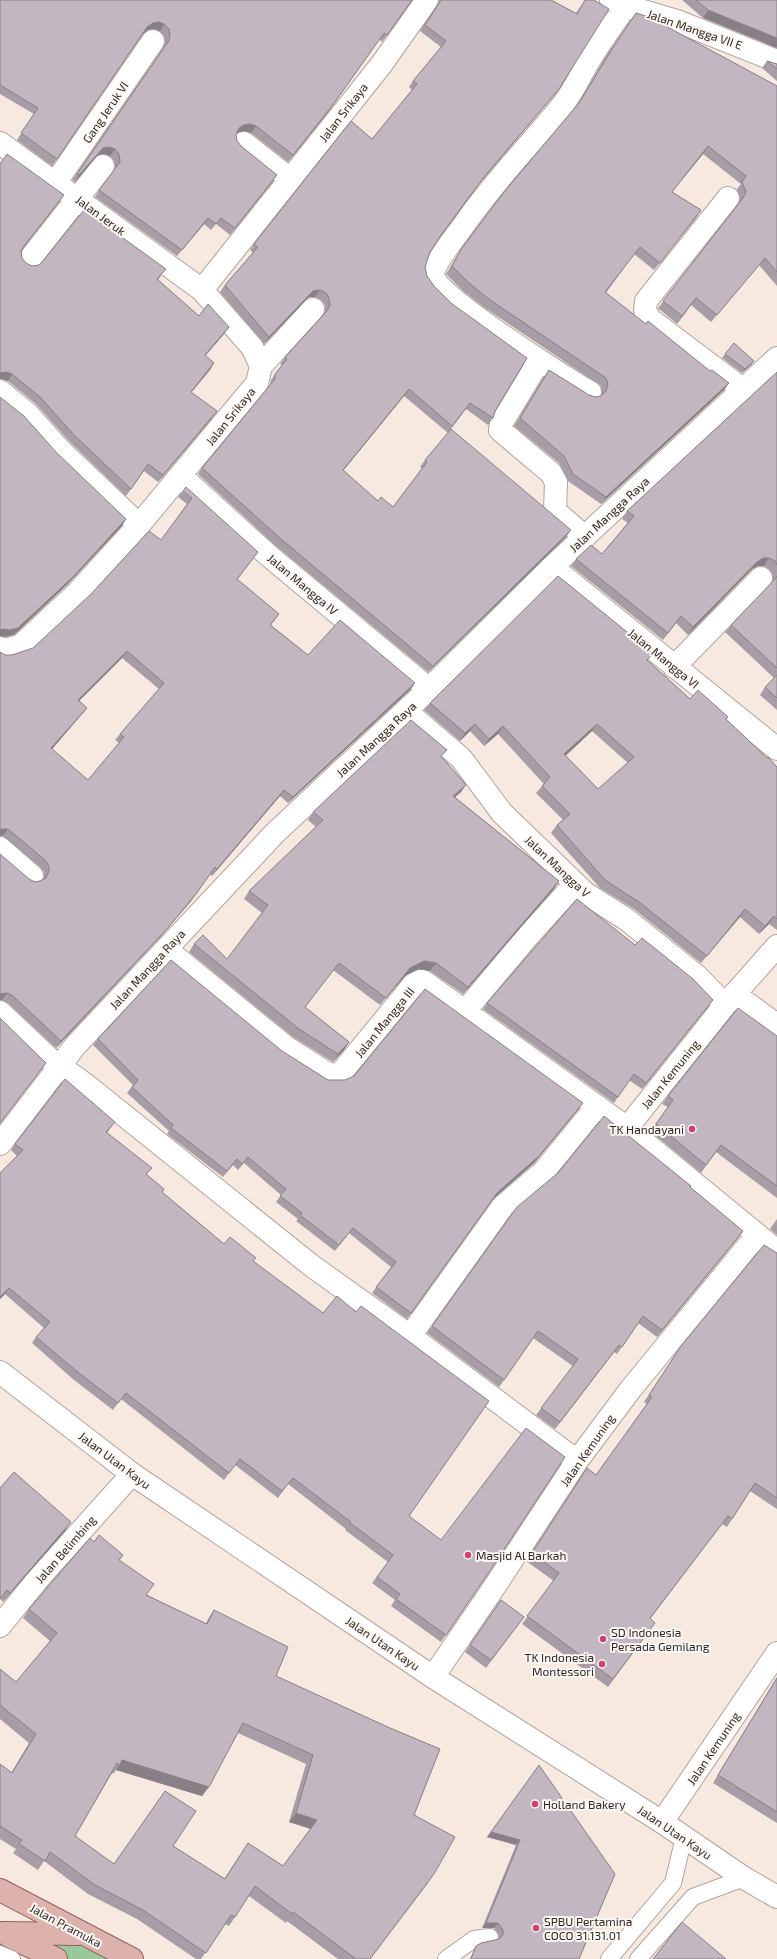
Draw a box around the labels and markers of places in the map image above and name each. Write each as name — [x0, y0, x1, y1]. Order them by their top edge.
place label: TK Handayani — [610, 1122, 684, 1136]
marker: TK Handayani — [687, 1124, 697, 1134]
place label: Masjid Al Barkah — [476, 1548, 566, 1563]
marker: Masjid Al Barkah — [463, 1550, 473, 1560]
place label: SD Indonesia Persada Gemilang — [611, 1625, 710, 1653]
marker: SD Indonesia Persada Gemilang — [598, 1634, 608, 1644]
place label: TK Indonesia Montessori — [524, 1650, 594, 1678]
marker: TK Indonesia Montessori — [597, 1659, 607, 1669]
place label: Holland Bakery — [543, 1797, 626, 1811]
marker: Holland Bakery — [530, 1799, 540, 1809]
place label: SPBU Pertamina COCO 31.131.01 — [544, 1914, 632, 1942]
marker: SPBU Pertamina COCO 31.131.01 — [531, 1923, 541, 1933]

